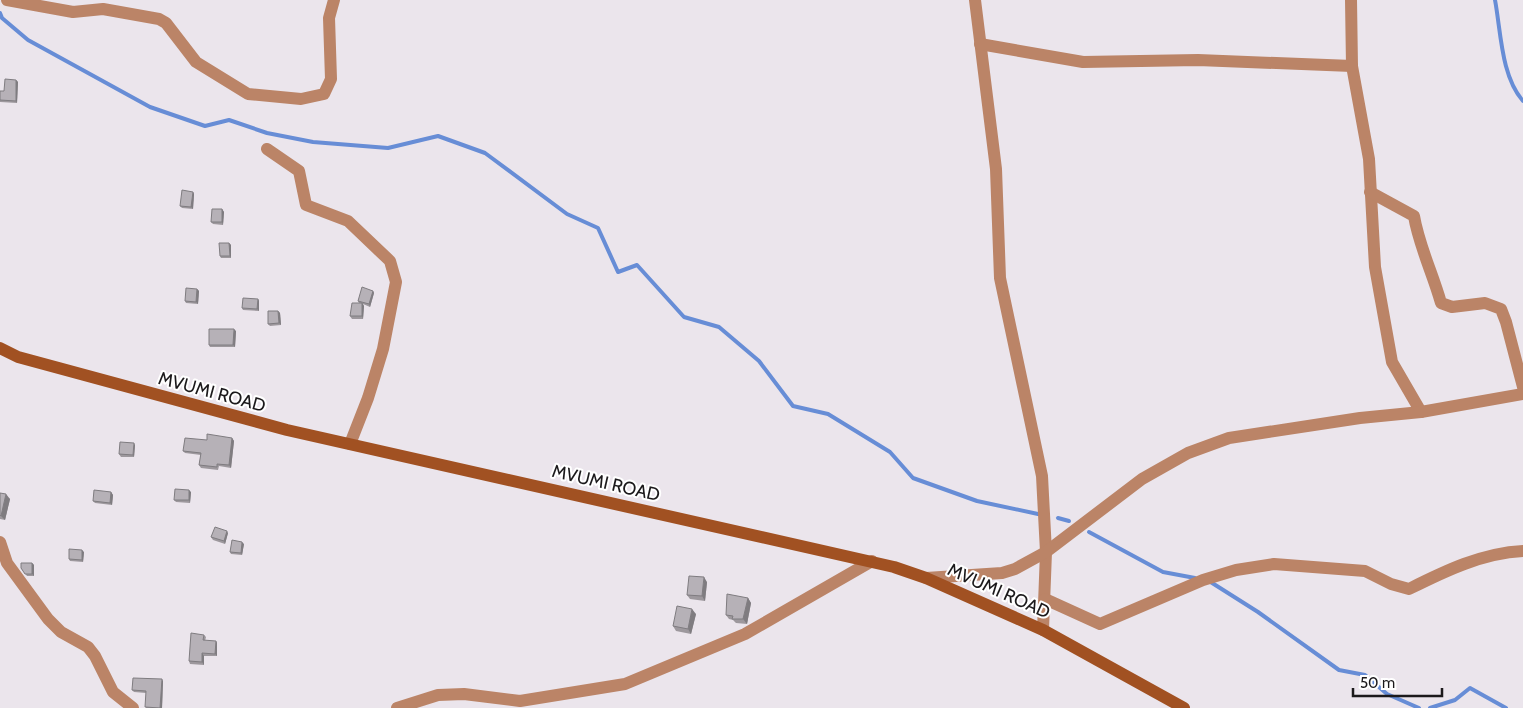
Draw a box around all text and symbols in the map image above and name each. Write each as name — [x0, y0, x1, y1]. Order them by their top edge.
street label: MVUMI ROAD — [156, 367, 268, 417]
street label: MVUMI ROAD — [550, 460, 662, 506]
street label: MVUMI ROAD — [944, 559, 1054, 623]
scale bar — [1353, 666, 1442, 698]
text: 50 m — [1360, 674, 1395, 692]

